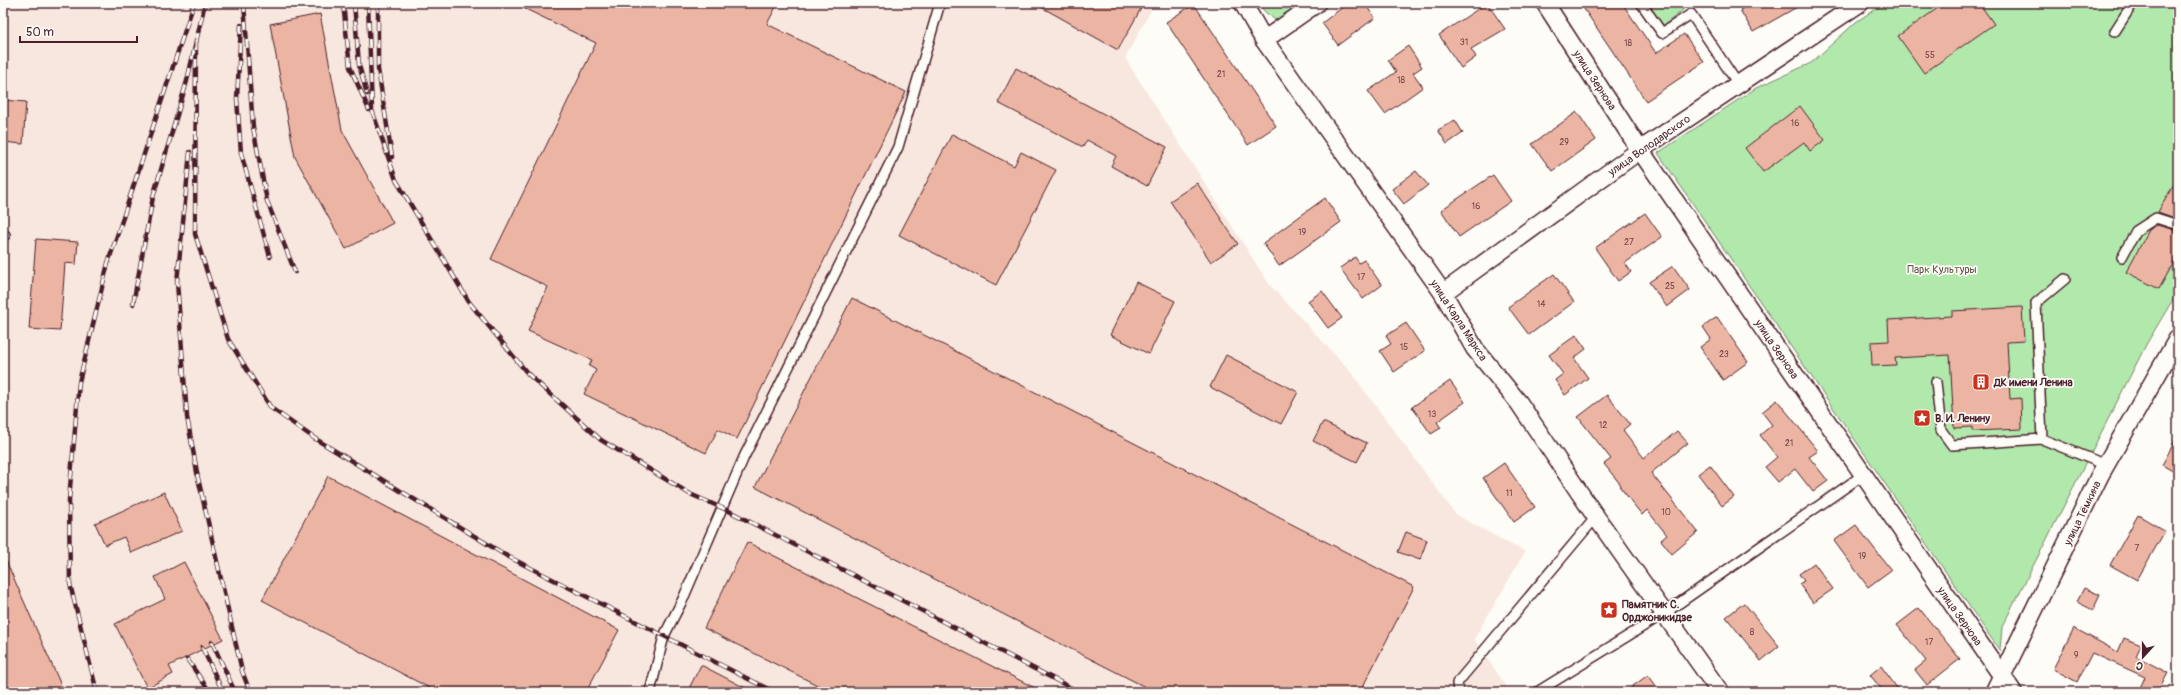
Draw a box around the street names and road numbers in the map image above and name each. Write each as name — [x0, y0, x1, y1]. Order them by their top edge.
street label: улица Зернова — [1570, 47, 1619, 113]
street label: улица Володарского — [1605, 112, 1693, 179]
street label: улица Карла Маркса — [1427, 276, 1490, 363]
street label: улица Зернова — [1751, 316, 1801, 381]
street label: улица Тёмкина — [2061, 479, 2104, 549]
street label: улица Зернова — [1934, 584, 1985, 648]

